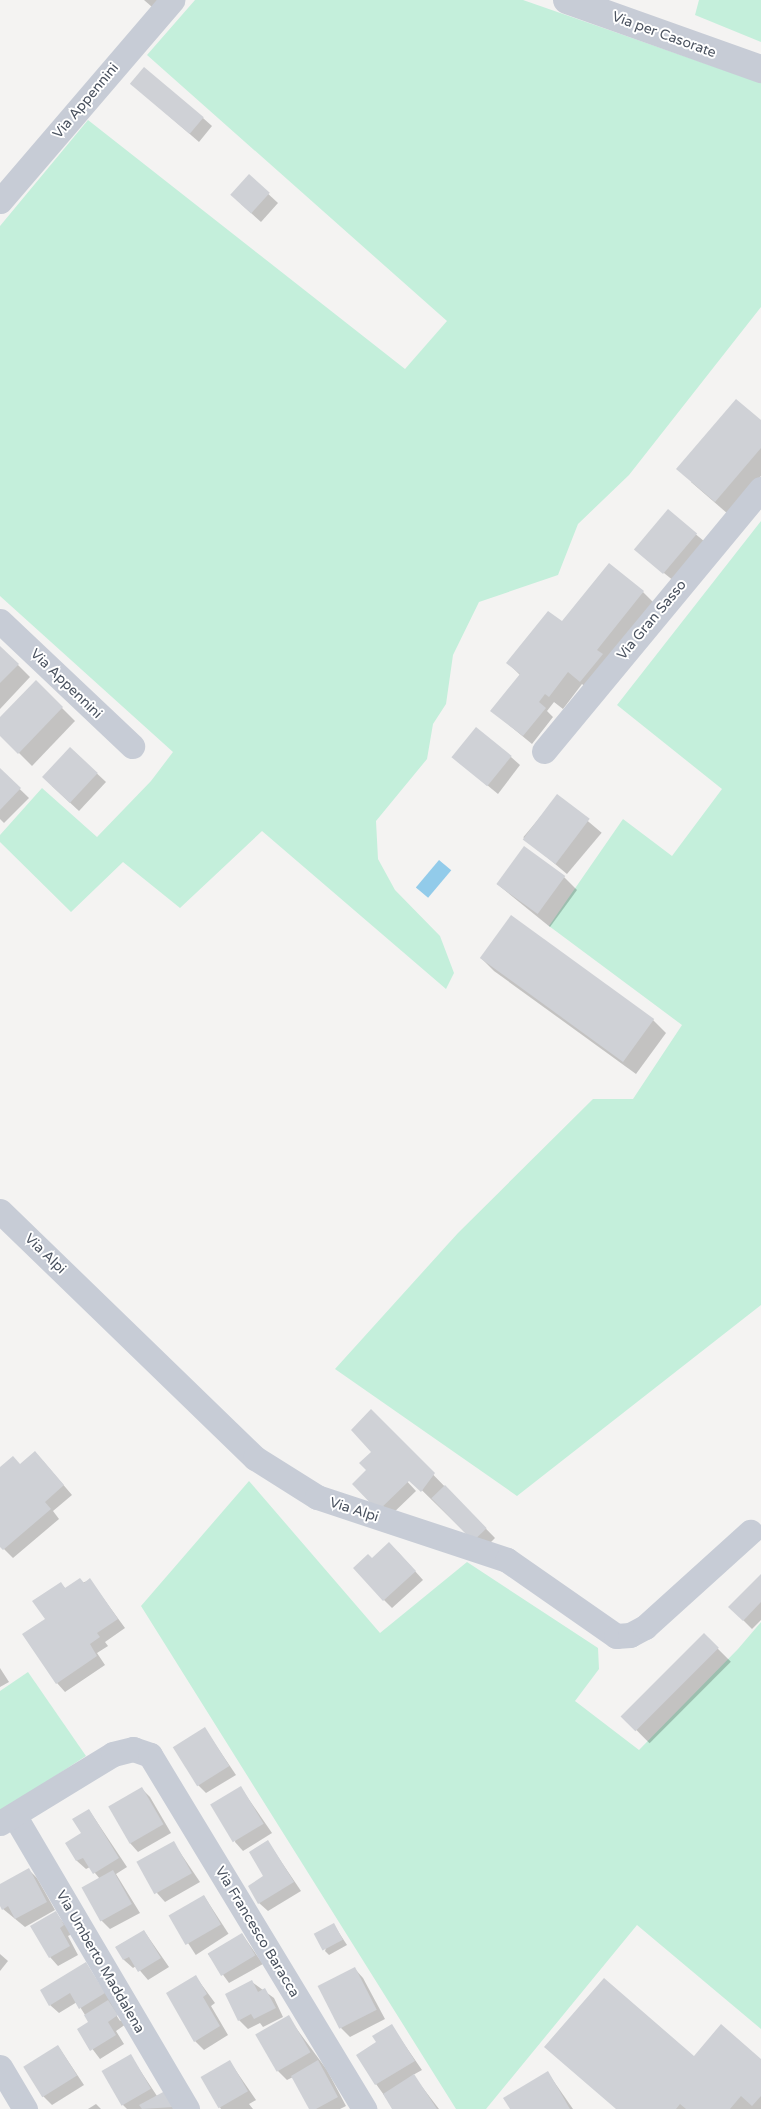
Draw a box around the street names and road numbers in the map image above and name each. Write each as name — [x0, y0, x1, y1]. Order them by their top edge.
street label: Via per Casorate — [610, 8, 718, 62]
street label: Via Appennini — [50, 60, 122, 142]
street label: Via Gran Sasso — [614, 577, 690, 663]
street label: Via Appennini — [27, 646, 105, 722]
street label: Via Alpi — [21, 1230, 69, 1278]
street label: Via Alpi — [327, 1494, 381, 1526]
street label: Via Francesco Baracca — [211, 1864, 303, 2000]
street label: Via Umberto Maddalena — [52, 1888, 148, 2036]

